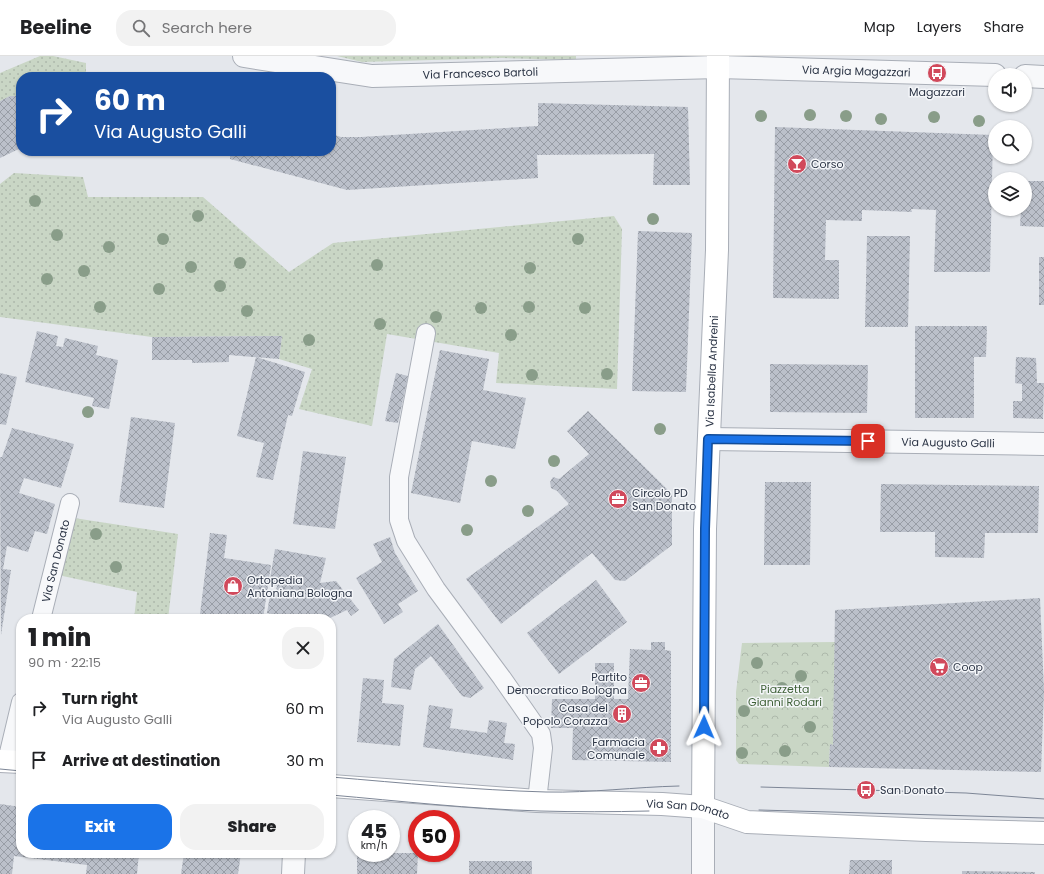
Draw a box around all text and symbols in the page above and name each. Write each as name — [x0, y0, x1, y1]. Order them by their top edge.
search box — [116, 10, 396, 46]
text: Beeline — [20, 14, 92, 41]
icon: search — [130, 17, 152, 39]
text: Search here — [162, 17, 252, 38]
text: Map — [864, 17, 895, 37]
text: Layers — [917, 17, 961, 37]
text: Share — [983, 17, 1024, 37]
street label: Via Argia Magazzari — [802, 61, 911, 81]
bus stop icon: Magazzari — [926, 62, 948, 84]
street label: Via Francesco Bartoli — [423, 64, 539, 83]
map controls — [988, 68, 1032, 216]
button: sound — [988, 68, 1032, 112]
text: 60 m — [94, 81, 166, 120]
place label: Magazzari — [909, 84, 965, 100]
icon: right — [28, 88, 80, 140]
text: Via Augusto Galli — [94, 119, 247, 144]
button: search — [988, 120, 1032, 164]
bar icon: Corso — [786, 153, 808, 175]
place label: Corso — [811, 156, 843, 172]
button: layers — [988, 172, 1032, 216]
street label: Via Isabella Andreini — [701, 315, 722, 427]
pin — [851, 424, 885, 458]
icon: arrive — [857, 430, 879, 452]
street label: Via Augusto Galli — [901, 434, 995, 451]
place label: Circolo PD San Donato — [632, 485, 696, 514]
office icon: Circolo PD San Donato — [607, 488, 629, 510]
street label: Via San Donato — [38, 518, 74, 604]
place label: Ortopedia Antoniana Bologna — [247, 572, 353, 601]
shop icon: Ortopedia Antoniana Bologna — [222, 575, 244, 597]
text: 1 min — [28, 621, 91, 654]
button: close — [282, 627, 324, 669]
text: 90 m · 22:15 — [28, 653, 101, 672]
supermarket icon: Coop — [928, 656, 950, 678]
place label: Coop — [953, 659, 983, 675]
place label: Partito Democratico Bologna — [507, 669, 627, 698]
office icon: Partito Democratico Bologna — [630, 672, 652, 694]
park label: Piazzetta Gianni Rodari — [748, 681, 822, 710]
text: Turn right — [62, 688, 138, 709]
icon: right — [28, 697, 50, 719]
text: 60 m — [286, 698, 324, 719]
place label: Casa del Popolo Corazza — [523, 700, 608, 729]
building icon: Casa del Popolo Corazza — [611, 703, 633, 725]
position arrow — [683, 706, 725, 748]
text: Via Augusto Galli — [62, 710, 172, 729]
place label: Farmacia Comunale — [587, 734, 645, 763]
pharmacy icon: Farmacia Comunale — [648, 737, 670, 759]
icon: arrive — [28, 749, 50, 771]
text: Arrive at destination — [62, 750, 220, 771]
text: 30 m — [286, 750, 324, 771]
bus stop icon: San Donato — [855, 779, 877, 801]
place label: San Donato — [880, 782, 944, 798]
street label: Via San Donato — [646, 796, 732, 824]
button: Exit — [28, 804, 172, 850]
button: Share — [180, 804, 324, 850]
speed limit sign: 50 — [408, 810, 460, 862]
text: 45 — [361, 817, 387, 845]
text: km/h — [361, 838, 387, 853]

